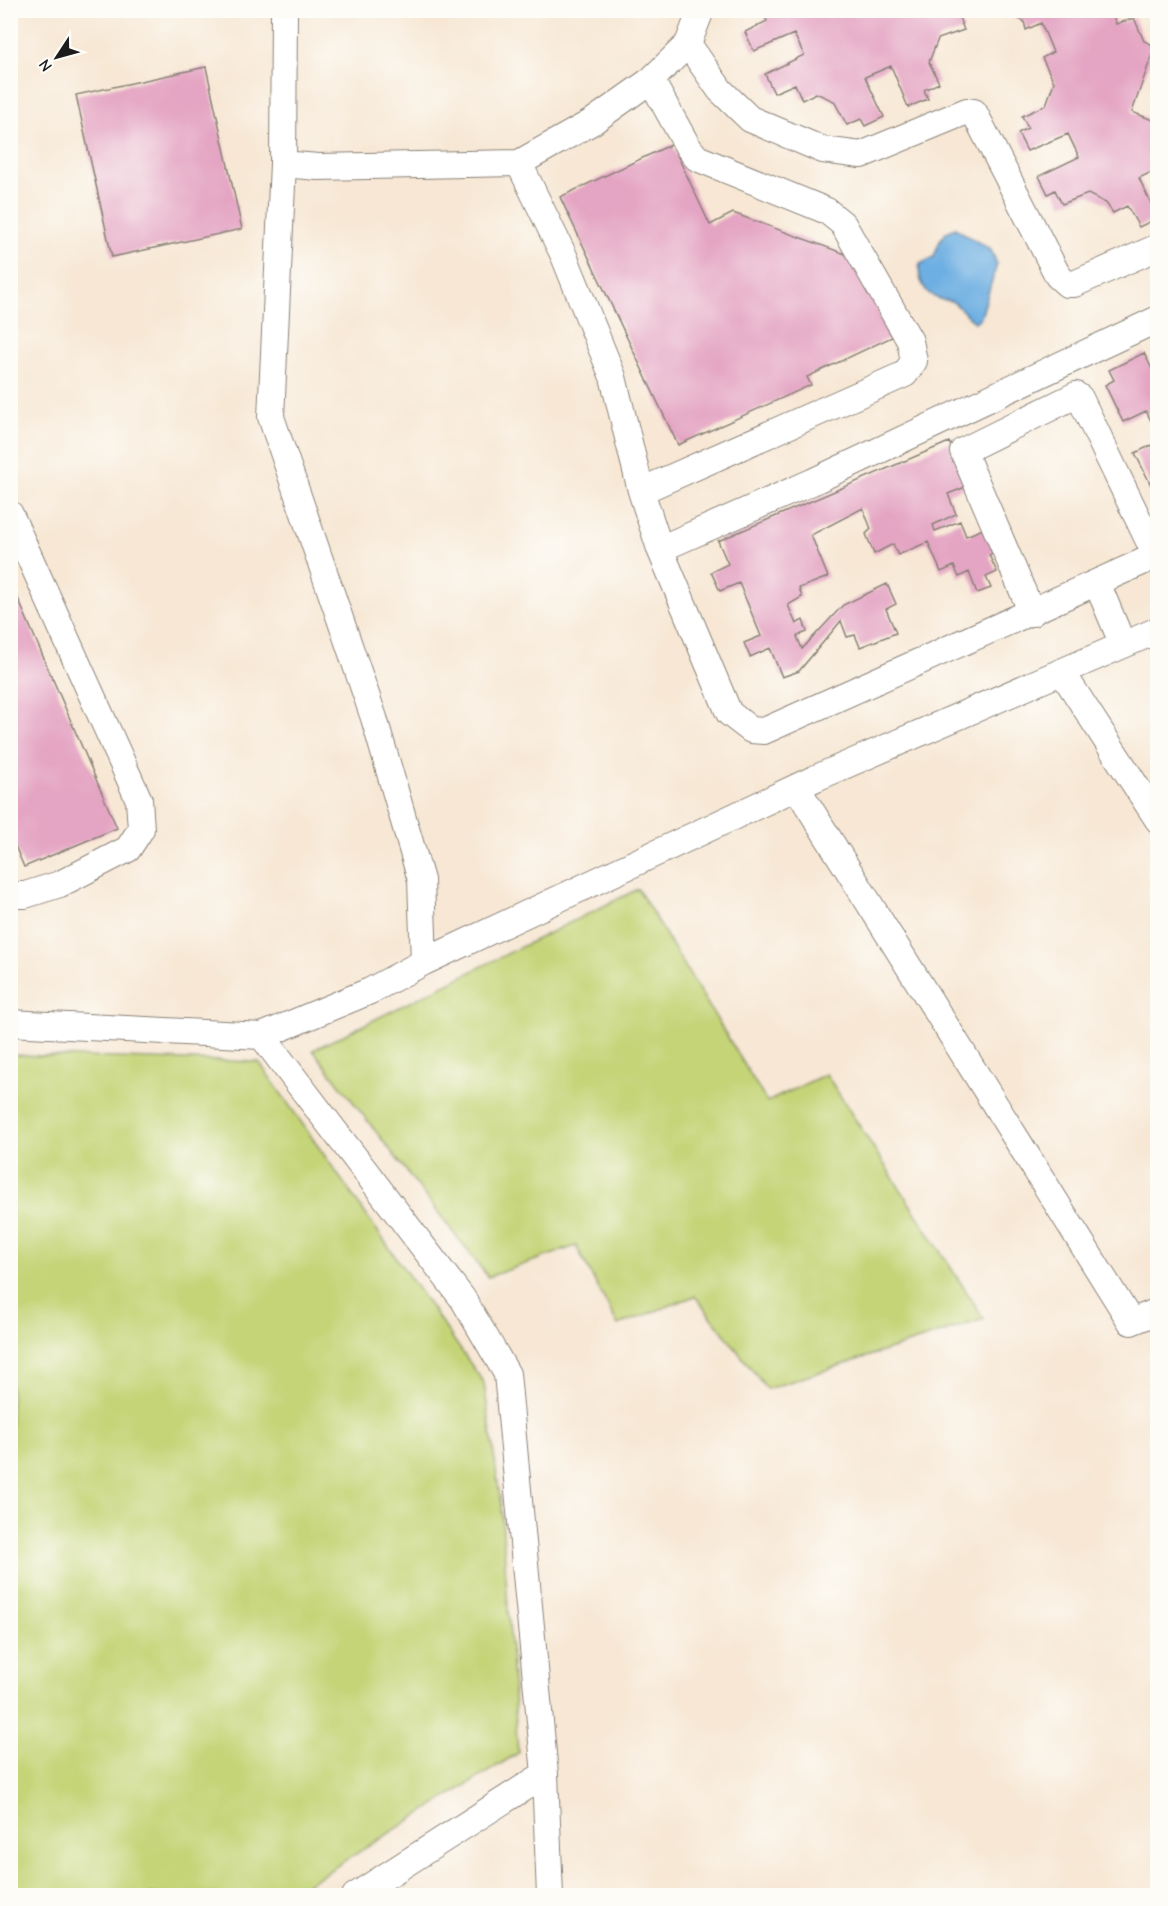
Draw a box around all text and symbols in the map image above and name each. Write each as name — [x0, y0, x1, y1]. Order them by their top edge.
north arrow — [27, 27, 87, 87]
text: N — [35, 56, 56, 75]

